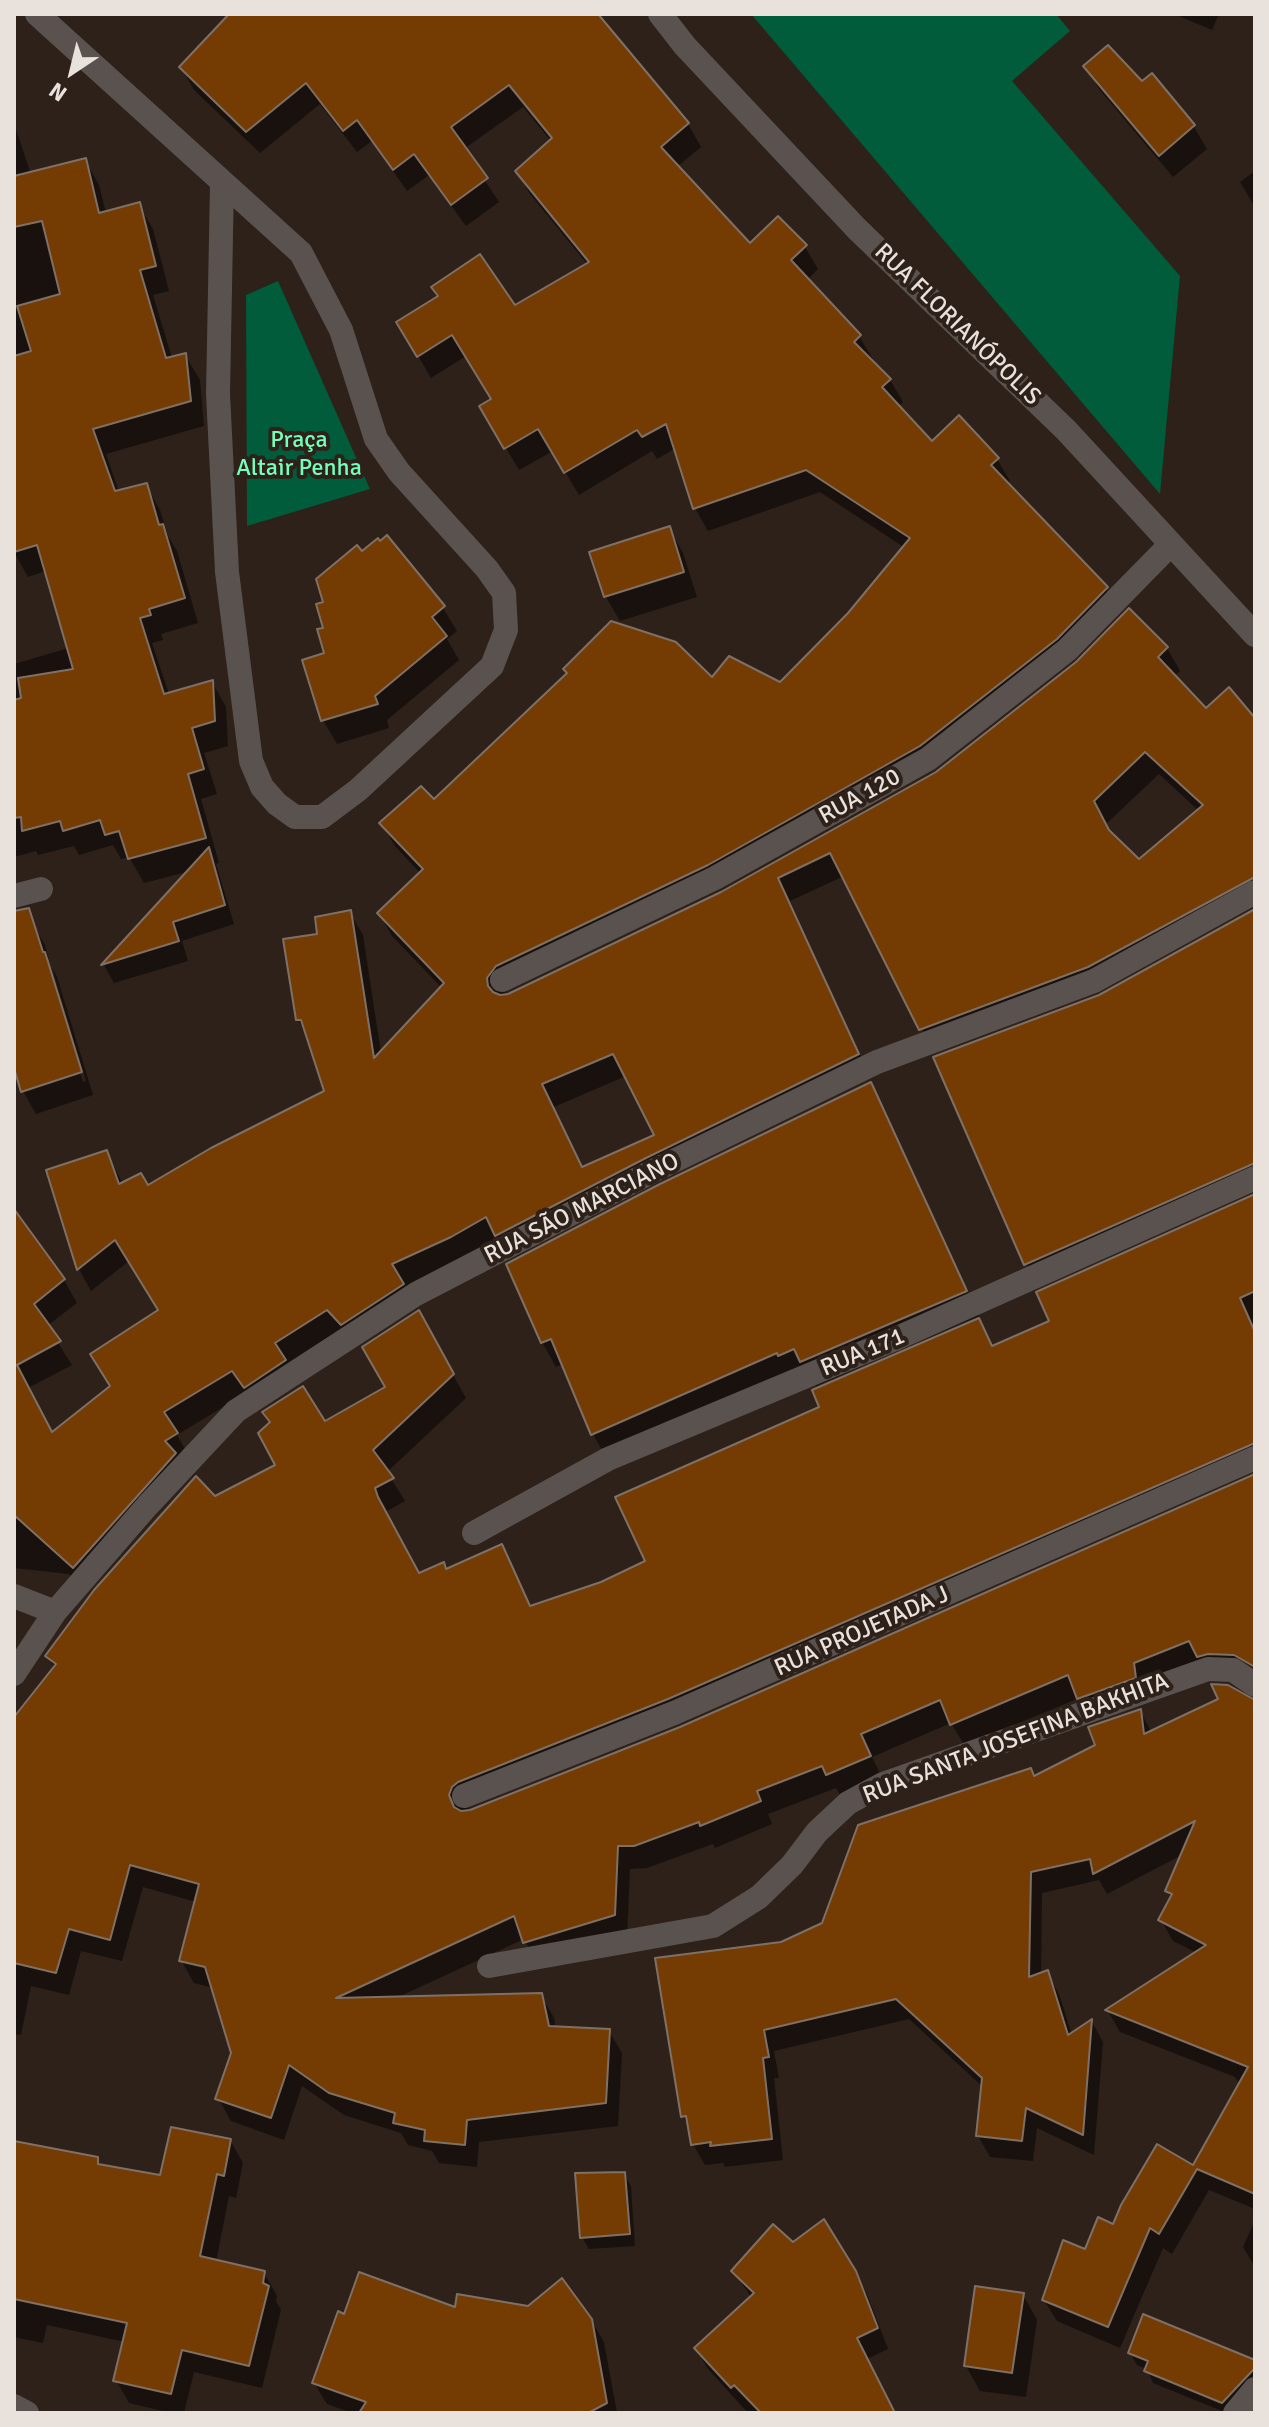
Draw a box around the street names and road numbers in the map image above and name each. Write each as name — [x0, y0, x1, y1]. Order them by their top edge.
street label: RUA FLORIANÓPOLIS — [868, 238, 1046, 412]
street label: RUA 120 — [814, 763, 906, 831]
street label: RUA SÃO MARCIANO — [480, 1147, 684, 1271]
street label: RUA 171 — [817, 1322, 909, 1384]
street label: RUA PROJETADA J — [770, 1581, 954, 1683]
street label: RUA SANTA JOSEFINA BAKHITA — [859, 1667, 1173, 1811]

